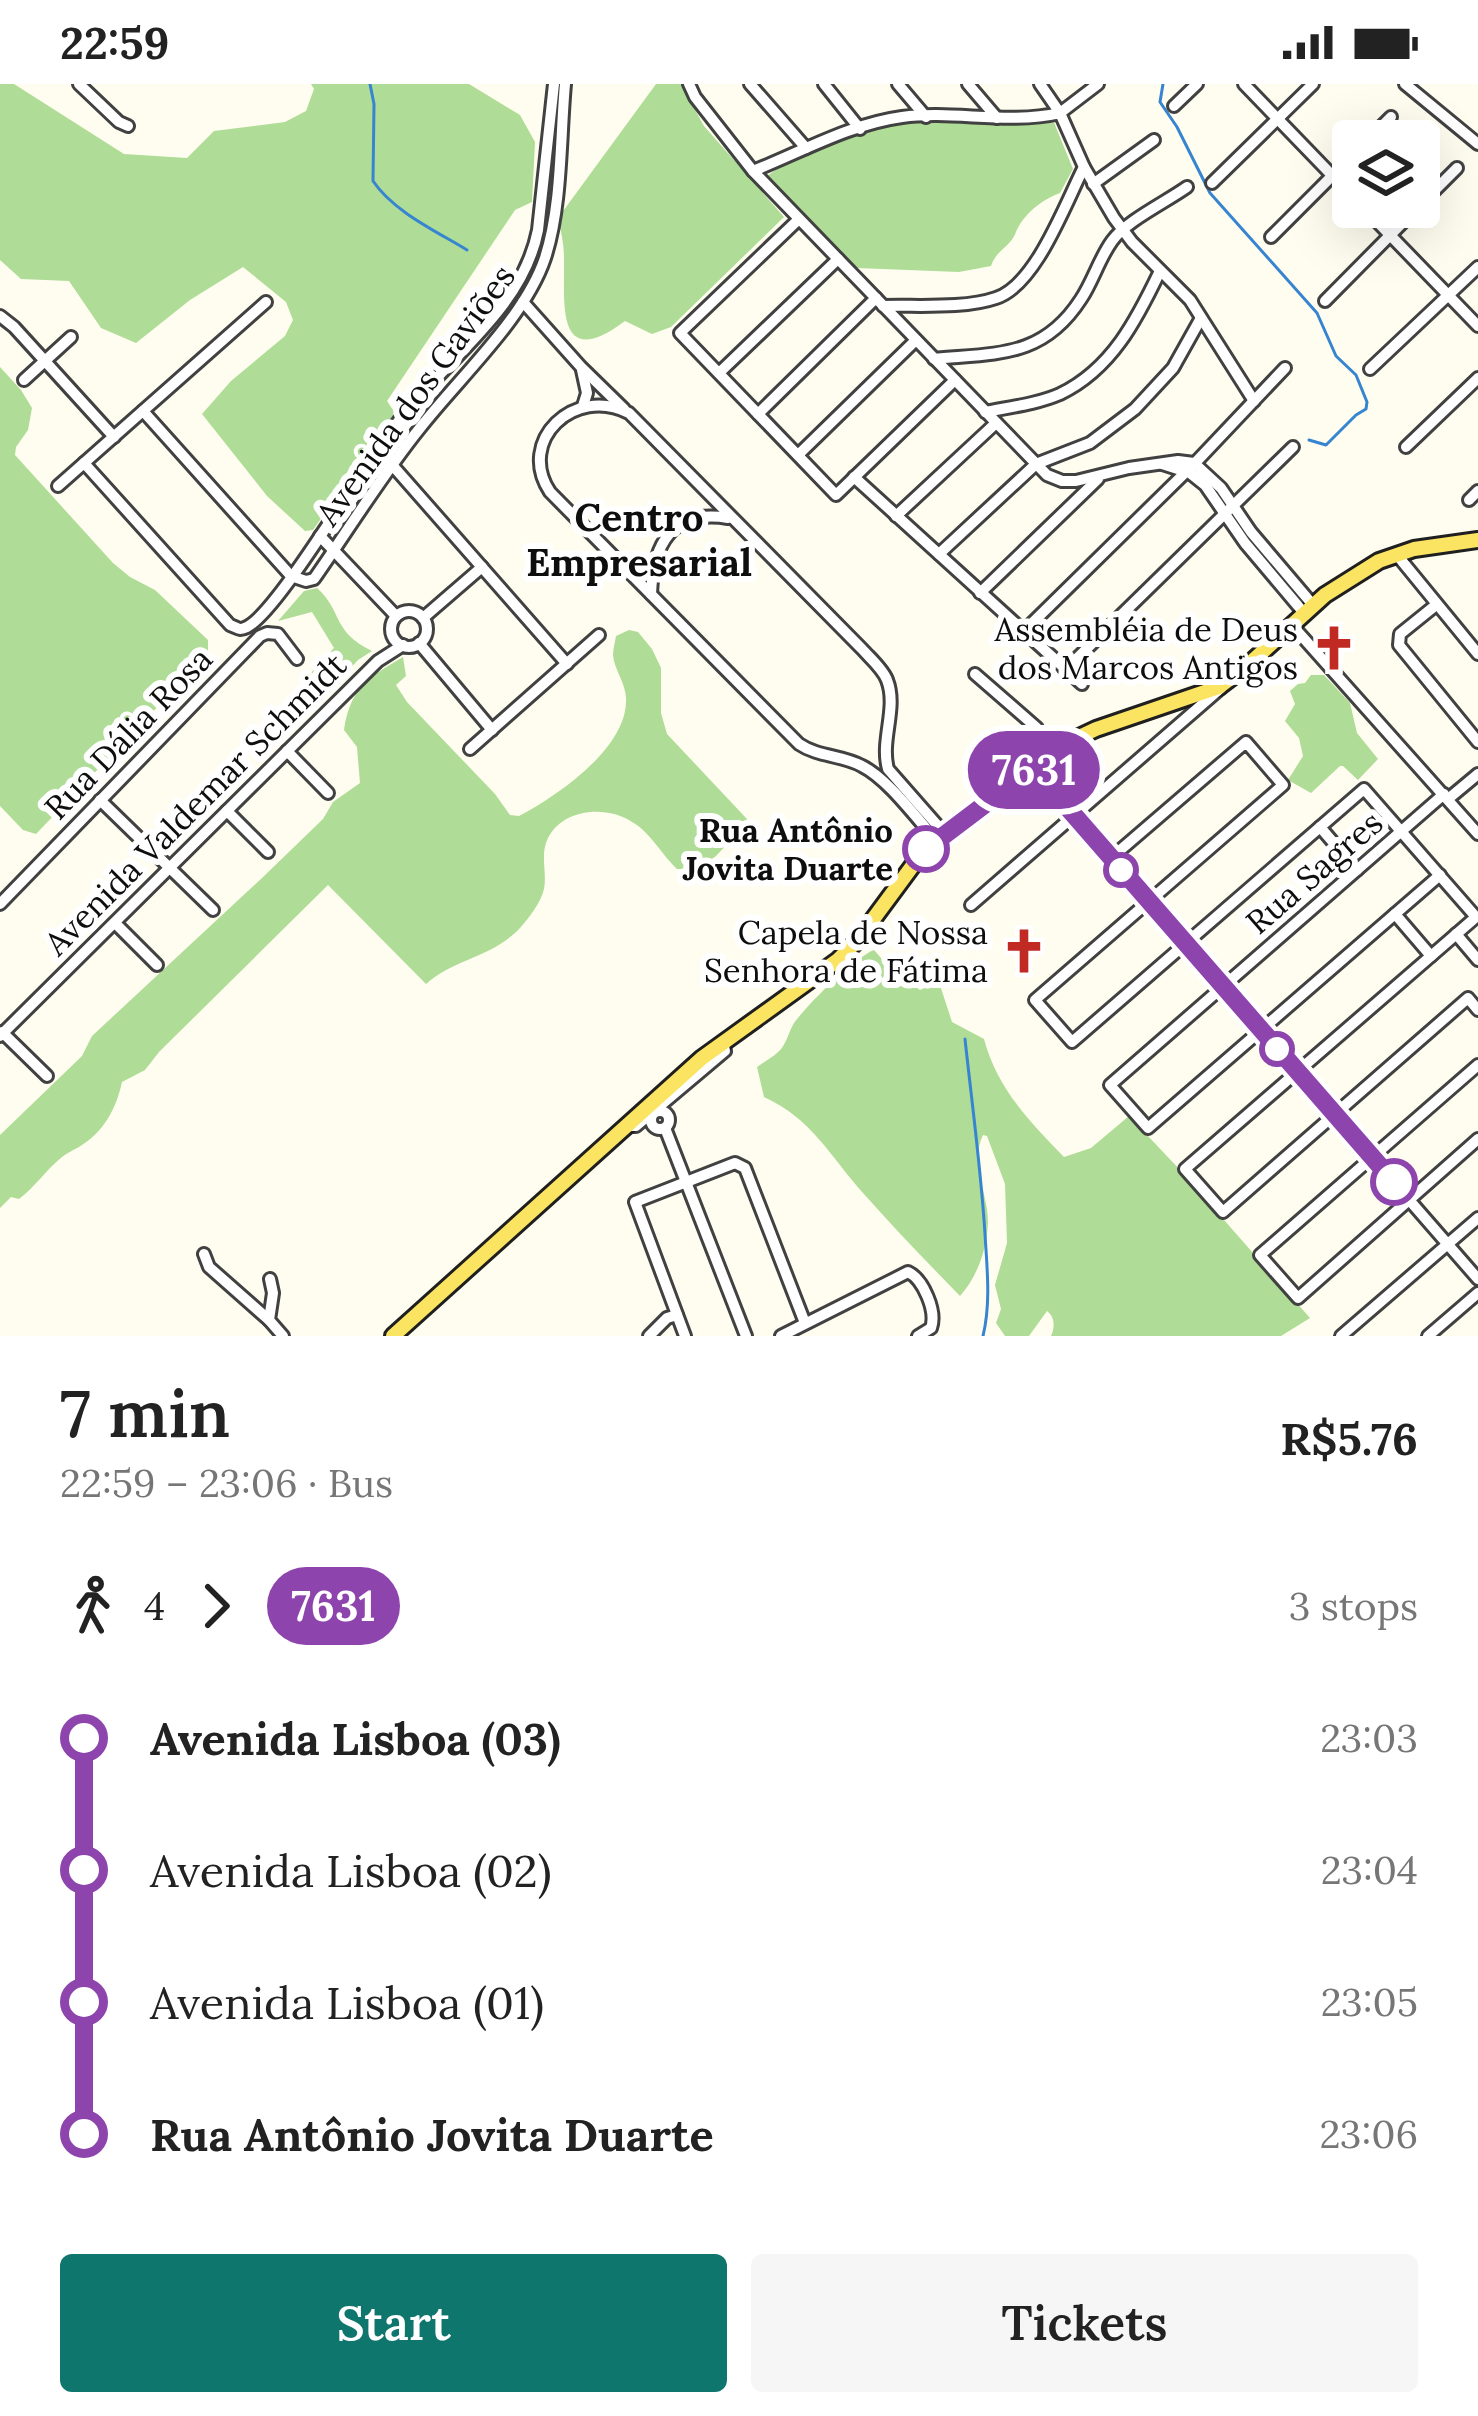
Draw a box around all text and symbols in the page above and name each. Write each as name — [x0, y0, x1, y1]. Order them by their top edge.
text: 22:59 — [60, 14, 169, 71]
map controls — [1332, 120, 1440, 228]
button: layers — [1332, 120, 1440, 228]
street label: Avenida dos Gaviões — [306, 256, 524, 534]
district label: Centro Empresarial — [526, 492, 752, 587]
place label: Assembléia de Deus dos Marcos Antigos — [994, 608, 1298, 688]
church icon: Assembléia de Deus dos Marcos Antigos — [1309, 623, 1359, 673]
street label: Rua Dália Rosa — [35, 638, 221, 828]
street label: Avenida Valdemar Schmidt — [34, 644, 355, 965]
line badge: 7631 — [950, 731, 1118, 809]
text: 7631 — [992, 743, 1076, 797]
street label: Rua Sagres — [1237, 801, 1391, 943]
place label: Rua Antônio Jovita Duarte — [683, 809, 893, 889]
marker: Rua Antônio Jovita Duarte — [904, 827, 948, 871]
unlabelled marker — [1105, 854, 1137, 886]
place label: Capela de Nossa Senhora de Fátima — [704, 911, 988, 991]
church icon: Capela de Nossa Senhora de Fátima — [999, 926, 1049, 976]
unlabelled marker — [1261, 1033, 1293, 1065]
unlabelled marker — [1372, 1160, 1416, 1204]
text: 7 min — [60, 1371, 230, 1455]
text: R$5.76 — [1280, 1410, 1418, 1467]
text: 22:59 – 23:06 · Bus — [60, 1458, 393, 1508]
icon: walk — [60, 1573, 126, 1639]
icon: forward — [183, 1573, 249, 1639]
text: 7631 — [291, 1579, 376, 1633]
text: 4 — [144, 1581, 165, 1631]
text: 3 stops — [1289, 1581, 1418, 1631]
text: Avenida Lisboa (03) — [150, 1710, 560, 1767]
text: 23:03 — [1320, 1713, 1418, 1763]
text: Avenida Lisboa (02) — [150, 1842, 552, 1899]
text: 23:04 — [1321, 1845, 1418, 1895]
text: Avenida Lisboa (01) — [150, 1974, 544, 2031]
text: 23:05 — [1321, 1977, 1418, 2027]
text: Rua Antônio Jovita Duarte — [150, 2106, 714, 2163]
text: 23:06 — [1319, 2109, 1418, 2159]
button: Start — [60, 2254, 727, 2392]
button: Tickets — [751, 2254, 1418, 2392]

